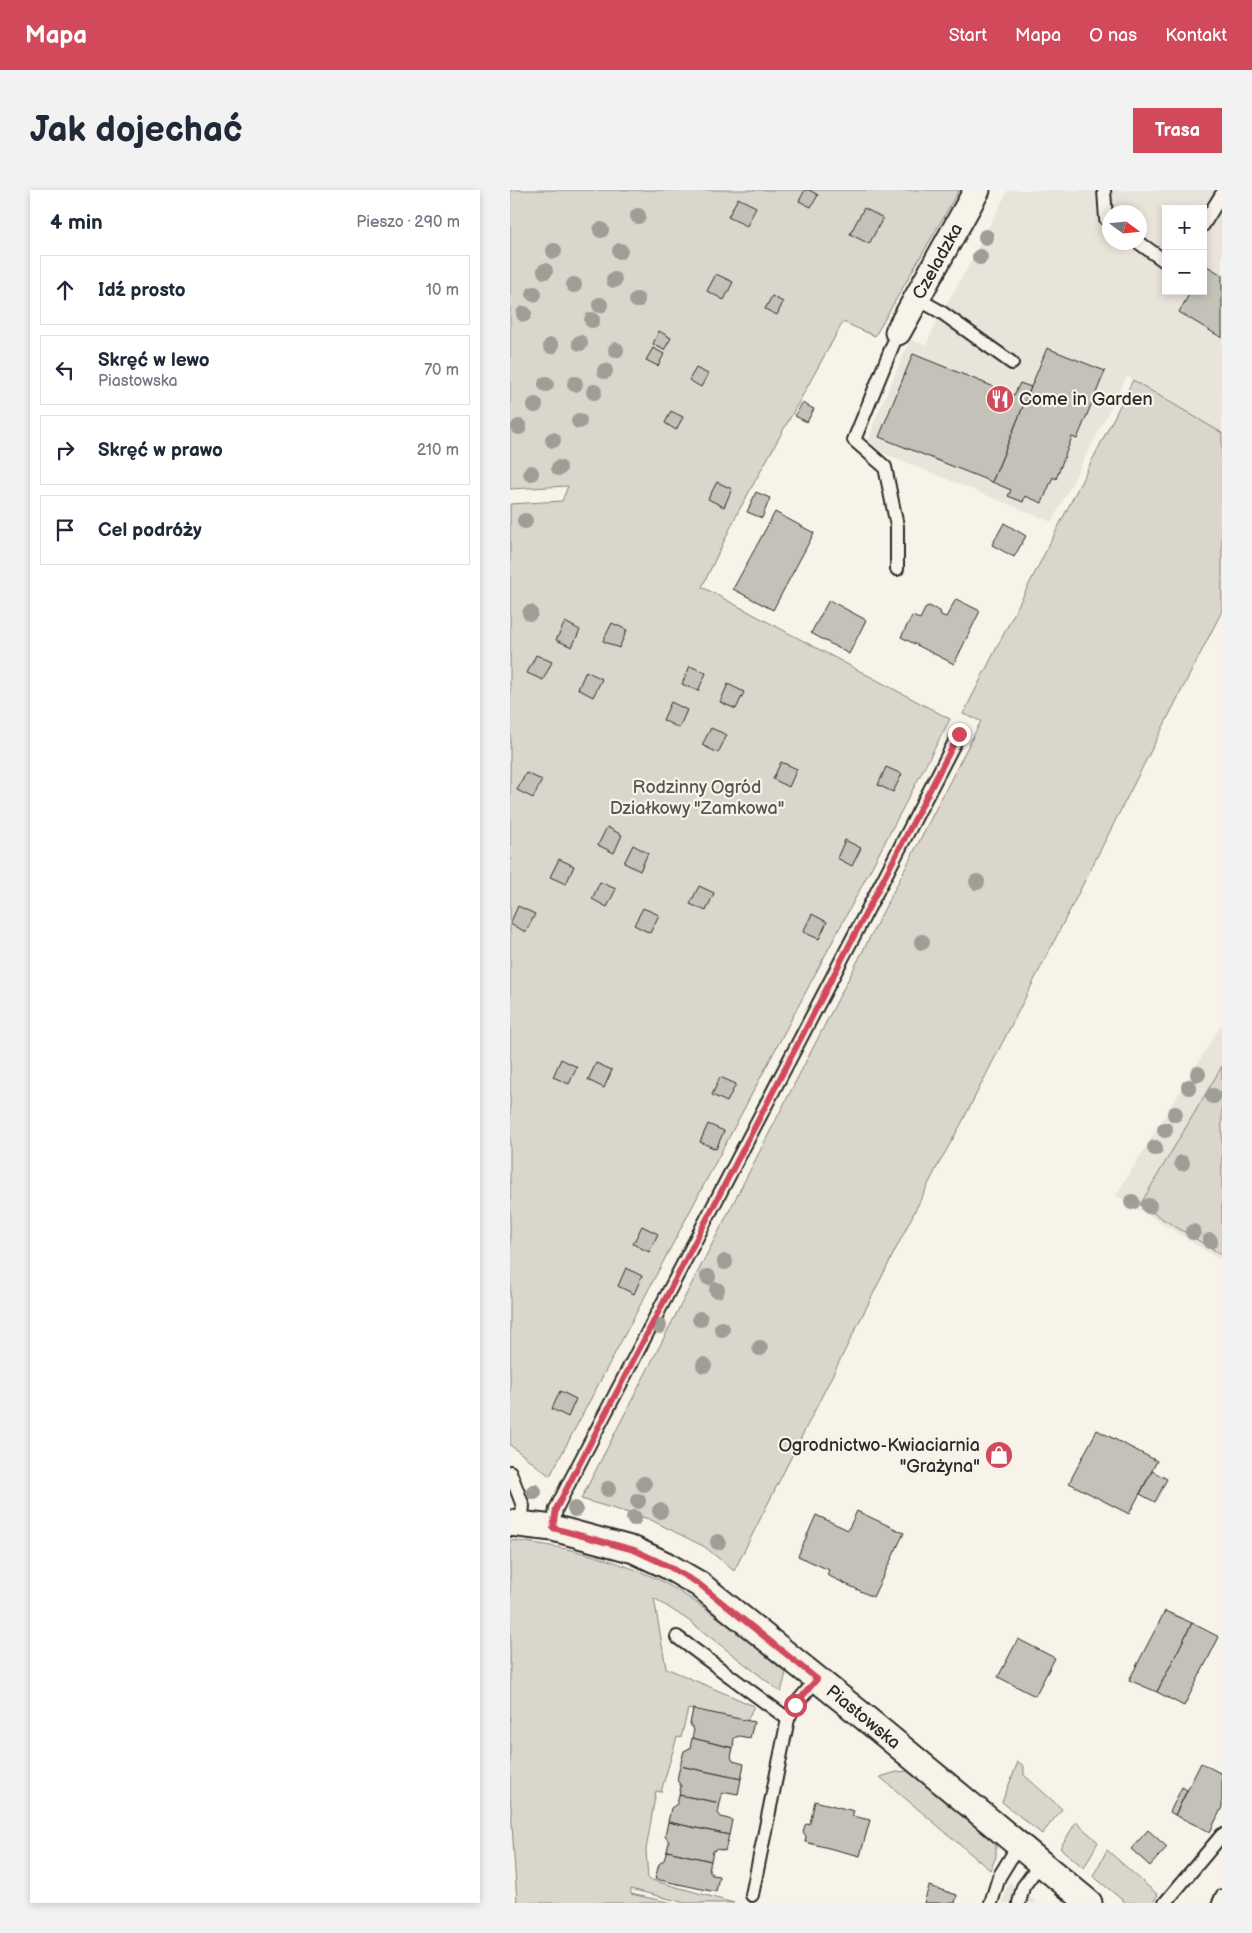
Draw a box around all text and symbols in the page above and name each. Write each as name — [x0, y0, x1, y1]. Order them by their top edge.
text: Mapa — [25, 21, 87, 50]
text: Start — [949, 25, 987, 46]
text: Mapa — [1015, 25, 1061, 46]
text: O nas — [1089, 25, 1137, 46]
text: Kontakt — [1165, 25, 1227, 46]
button: Trasa — [1133, 108, 1222, 153]
text: Jak dojechać — [30, 109, 243, 152]
north arrow — [1102, 205, 1147, 250]
map controls — [1162, 205, 1207, 295]
button: + — [1162, 205, 1207, 250]
text: 4 min — [50, 210, 103, 235]
text: Pieszo · 290 m — [356, 213, 460, 232]
street label: Czeladzka — [908, 220, 967, 303]
button: − — [1162, 250, 1207, 295]
icon: ahead — [51, 276, 79, 304]
text: Idź prosto — [98, 279, 186, 302]
text: 10 m — [426, 281, 459, 300]
text: Skręć w lewo — [98, 349, 210, 372]
icon: left — [51, 356, 79, 384]
text: 70 m — [424, 361, 459, 380]
text: Piastowska — [98, 372, 178, 391]
restaurant icon: Come in Garden — [985, 384, 1015, 414]
place label: Come in Garden — [1019, 389, 1153, 410]
icon: right — [51, 436, 79, 464]
text: Skręć w prawo — [98, 439, 223, 462]
text: 210 m — [417, 441, 459, 460]
icon: arrive — [51, 516, 79, 544]
text: Cel podróży — [98, 519, 202, 542]
route end — [948, 723, 971, 746]
park label: Rodzinny Ogród Działkowy "Zamkowa" — [610, 777, 784, 819]
place label: Ogrodnictwo-Kwiaciarnia "Grażyna" — [778, 1435, 980, 1477]
shop icon: Ogrodnictwo-Kwiaciarnia "Grażyna" — [984, 1440, 1014, 1470]
street label: Piastowska — [822, 1680, 905, 1753]
route start — [784, 1694, 807, 1717]

